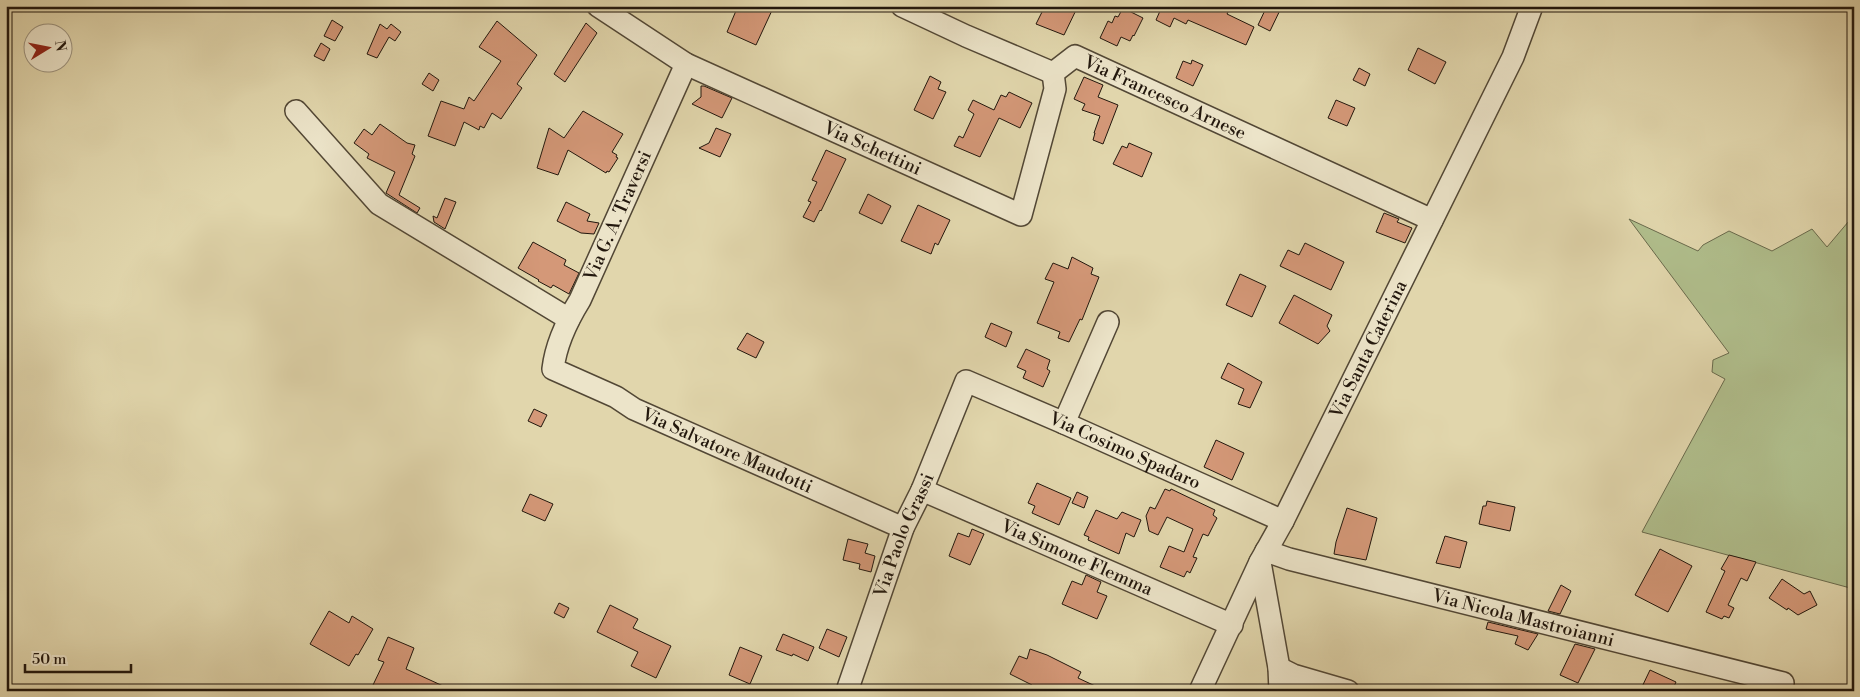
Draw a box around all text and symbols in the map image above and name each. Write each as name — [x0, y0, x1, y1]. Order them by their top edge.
north arrow — [22, 22, 72, 72]
text: N — [50, 39, 70, 53]
street label: Via Francesco Arnese — [1079, 50, 1250, 145]
street label: Via Schettini — [819, 116, 925, 180]
street label: Via G. A. Traversi — [579, 147, 657, 286]
street label: Via Santa Caterina — [1324, 276, 1412, 423]
street label: Via Salvatore Maudotti — [637, 402, 816, 498]
street label: Via Cosimo Spadaro — [1045, 406, 1204, 494]
street label: Via Paolo Grassi — [868, 470, 939, 601]
street label: Via Simone Flemma — [997, 514, 1157, 601]
street label: Via Nicola Mastroianni — [1429, 584, 1617, 652]
scale bar — [25, 642, 131, 674]
text: 50 m — [32, 650, 66, 669]

